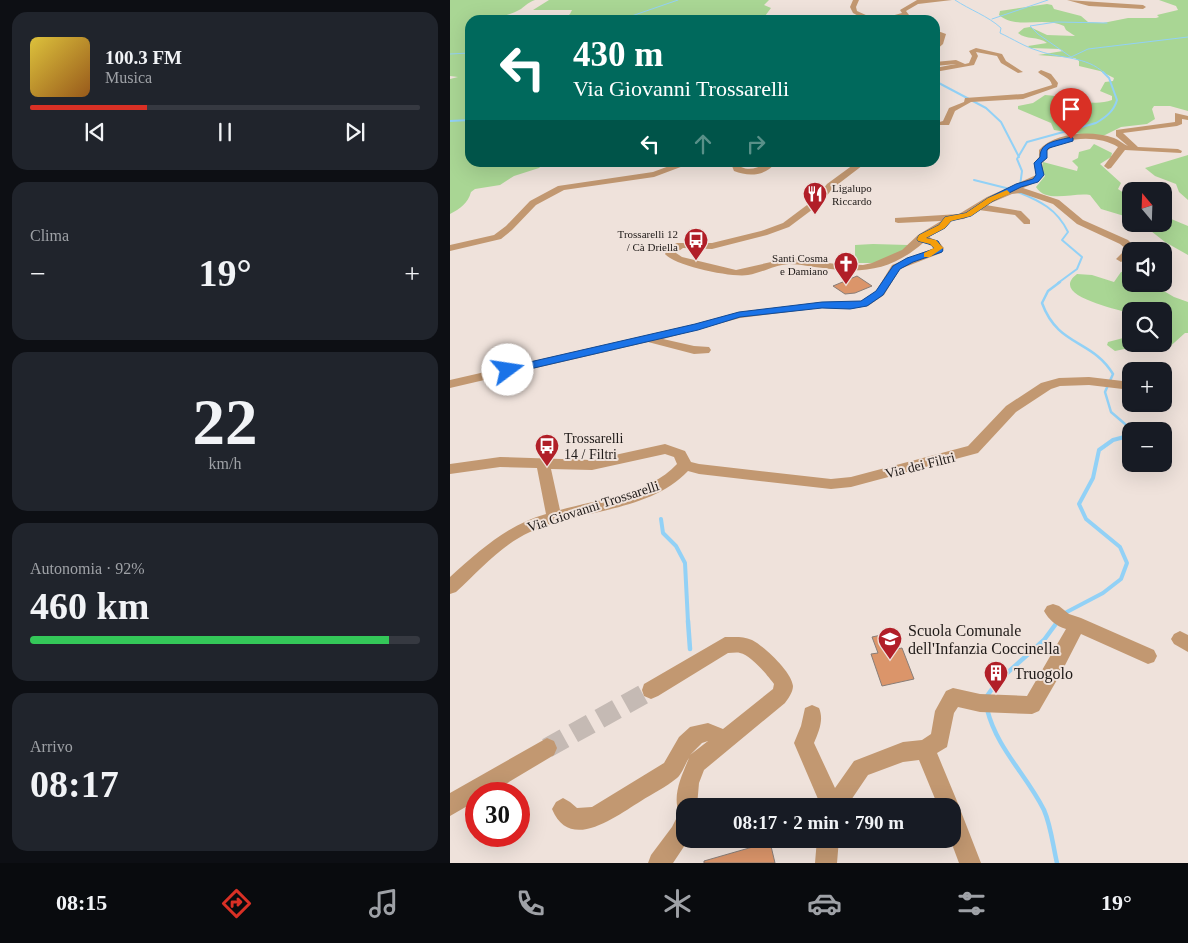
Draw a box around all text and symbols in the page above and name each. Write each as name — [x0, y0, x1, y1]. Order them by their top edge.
icon: left — [490, 35, 555, 100]
text: 430 m — [573, 35, 663, 74]
text: 100.3 FM — [105, 47, 182, 68]
text: Musica — [105, 69, 152, 86]
text: Via Giovanni Trossarelli — [573, 76, 789, 101]
pin — [1050, 88, 1092, 139]
icon: arrive — [1057, 95, 1085, 123]
icon: previous — [81, 118, 109, 146]
icon: pause — [211, 118, 239, 146]
icon: next — [341, 118, 369, 146]
icon: left — [636, 130, 664, 158]
icon: ahead — [689, 130, 717, 158]
icon: right — [742, 130, 770, 158]
restaurant icon: Ligalupo Riccardo — [802, 181, 828, 215]
place label: Ligalupo Riccardo — [832, 182, 872, 207]
north arrow — [1122, 182, 1172, 232]
map controls — [1122, 182, 1172, 472]
text: Clima — [30, 227, 69, 244]
bus stop icon: Trossarelli 12 / Cà Driella — [683, 227, 709, 261]
place label: Trossarelli 12 / Cà Driella — [618, 228, 678, 253]
button: sound — [1122, 242, 1172, 292]
church icon: Santi Cosma e Damiano — [833, 251, 859, 285]
text: 19° — [198, 252, 252, 294]
place label: Santi Cosma e Damiano — [772, 252, 829, 277]
text: − — [30, 258, 46, 289]
text: + — [404, 258, 420, 289]
button: search — [1122, 302, 1172, 352]
position arrow — [481, 343, 533, 395]
button: + — [1122, 362, 1172, 412]
text: 22 — [193, 386, 258, 458]
button: − — [1122, 422, 1172, 472]
place label: Trossarelli 14 / Filtri — [564, 431, 623, 462]
bus stop icon: Trossarelli 14 / Filtri — [534, 433, 560, 467]
street label: Via dei Filtri — [884, 450, 957, 481]
text: km/h — [209, 455, 241, 472]
street label: Via Giovanni Trossarelli — [525, 478, 661, 535]
text: Autonomia · 92% — [30, 560, 145, 577]
text: 460 km — [30, 585, 149, 627]
place label: Scuola Comunale dell'Infanzia Coccinella — [908, 622, 1060, 657]
school or university icon: Scuola Comunale dell'Infanzia Coccinella — [877, 626, 903, 660]
building icon: Truogolo — [983, 660, 1009, 694]
place label: Truogolo — [1014, 665, 1073, 683]
text: Arrivo — [30, 738, 73, 755]
text: 08:17 — [30, 763, 119, 805]
speed limit sign: 30 — [465, 782, 530, 847]
text: 08:17 · 2 min · 790 m — [733, 812, 904, 833]
icon: directions — [219, 886, 254, 921]
icon: music — [366, 886, 401, 921]
icon: phone — [513, 886, 548, 921]
icon: climate — [660, 886, 695, 921]
icon: car — [807, 886, 842, 921]
icon: filters — [954, 886, 989, 921]
text: 08:15 — [56, 890, 107, 915]
text: 19° — [1101, 890, 1132, 915]

